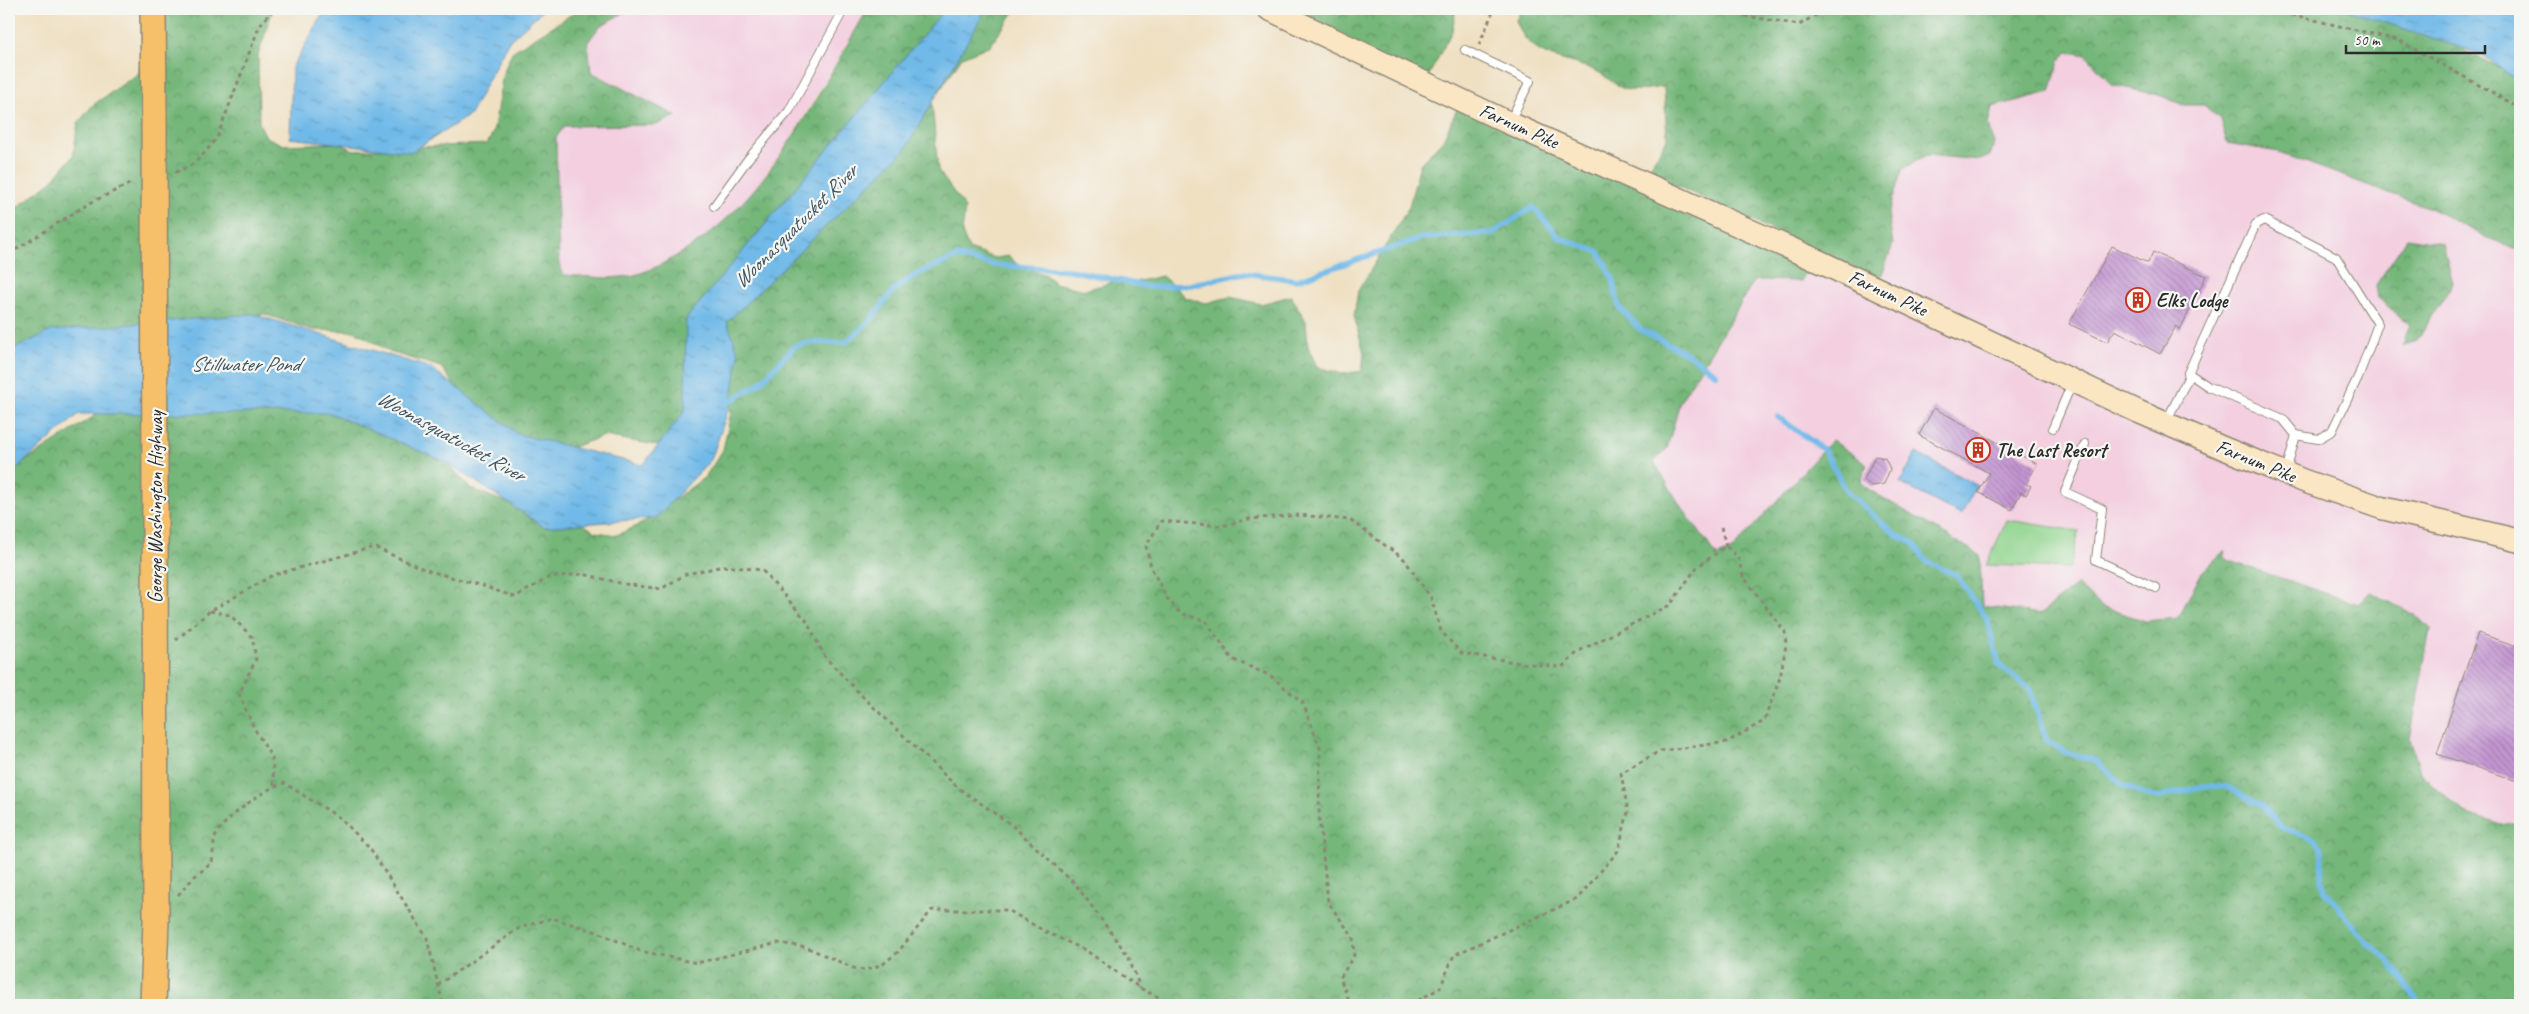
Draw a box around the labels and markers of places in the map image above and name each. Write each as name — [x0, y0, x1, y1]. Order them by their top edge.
building icon: Elks Lodge — [2125, 287, 2151, 313]
place label: Elks Lodge — [2156, 288, 2229, 313]
building icon: The Last Resort — [1965, 437, 1991, 463]
place label: The Last Resort — [1996, 438, 2110, 463]

